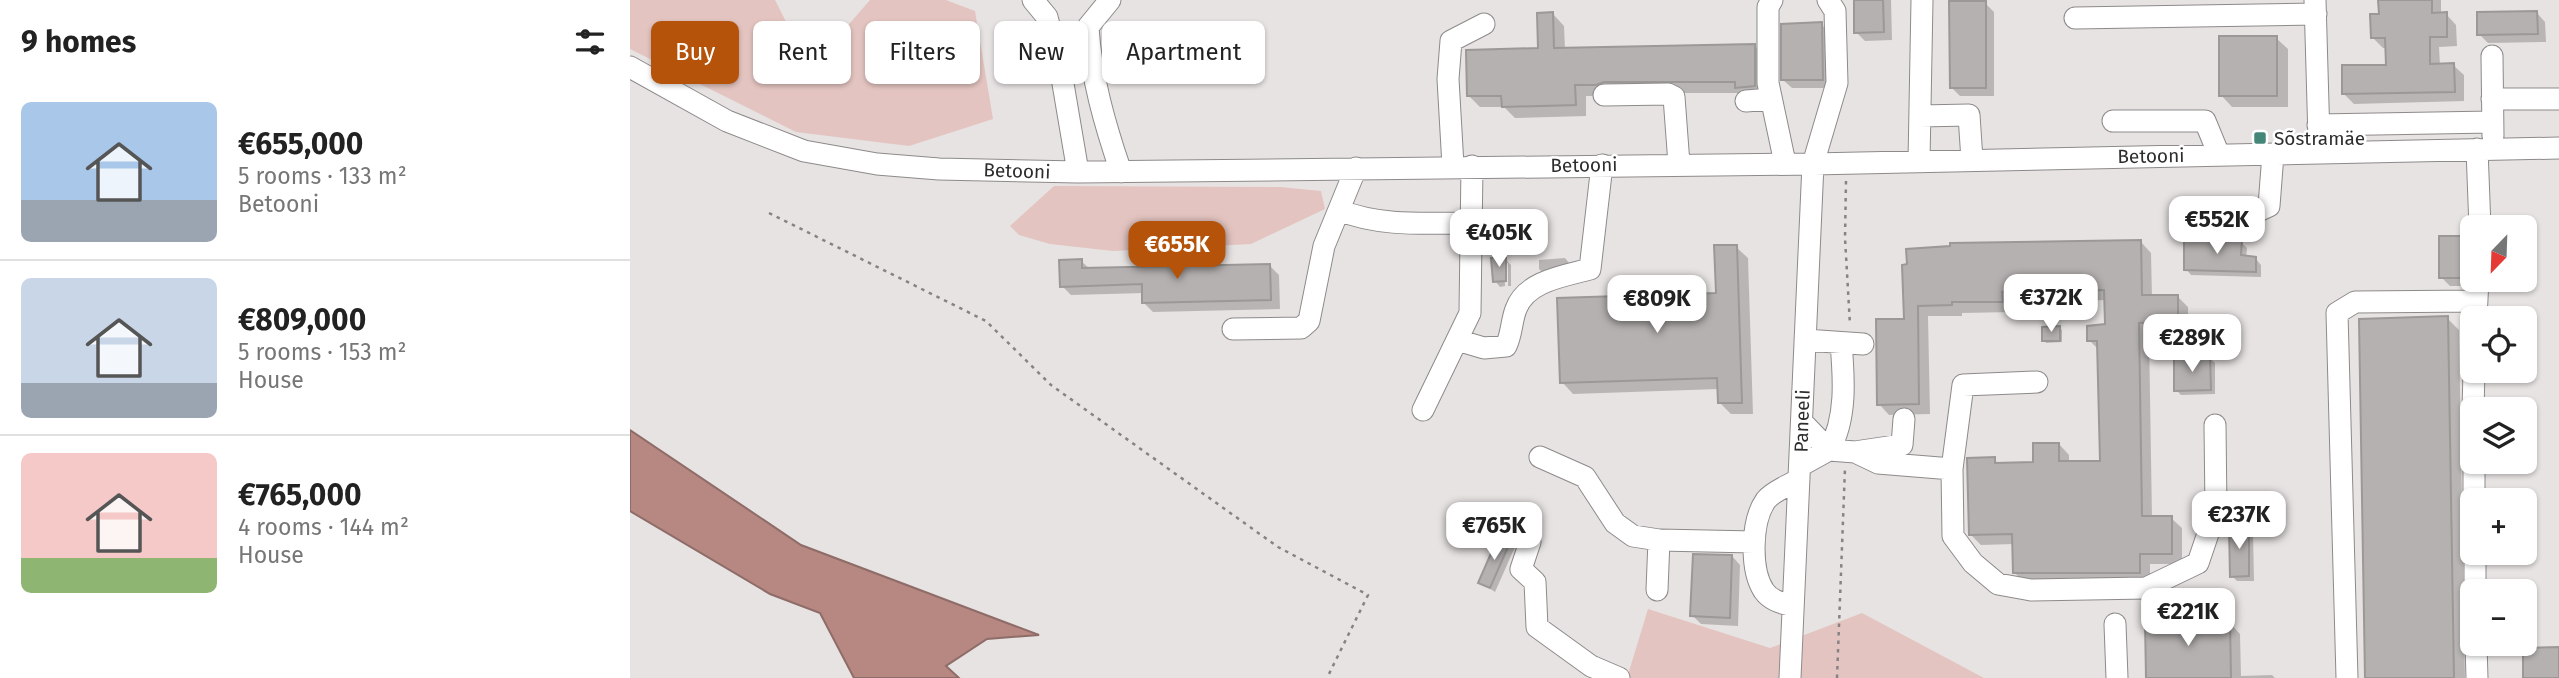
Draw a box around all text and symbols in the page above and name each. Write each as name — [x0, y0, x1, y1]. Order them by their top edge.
chip: Buy — [651, 21, 739, 84]
chip: Rent — [753, 21, 851, 84]
chip: Filters — [865, 21, 980, 84]
chip: New — [994, 21, 1088, 84]
chip: Apartment — [1102, 21, 1265, 84]
icon: filters — [571, 23, 609, 61]
text: 9 homes — [21, 24, 136, 60]
text: €655,000 — [238, 126, 363, 162]
place label: Sõstramäe — [2274, 127, 2365, 150]
icon: home — [77, 130, 161, 214]
marker: Sõstramäe — [2252, 130, 2268, 146]
street label: Betooni — [2117, 144, 2185, 168]
street label: Betooni — [1550, 153, 1618, 177]
street label: Betooni — [983, 158, 1051, 184]
text: 5 rooms · 133 m² — [238, 162, 407, 190]
text: Betooni — [238, 190, 319, 218]
pin: €552K — [2168, 196, 2266, 256]
text: €552K — [2185, 205, 2249, 233]
pin: €405K — [1450, 210, 1548, 269]
north arrow — [2460, 215, 2538, 292]
map controls — [2460, 215, 2537, 656]
text: €405K — [1466, 218, 1532, 246]
pin: €655K — [1128, 222, 1226, 281]
text: €655K — [1144, 230, 1210, 258]
pin: €372K — [2002, 274, 2100, 334]
pin: €809K — [1608, 276, 1706, 335]
text: €372K — [2020, 283, 2082, 311]
text: €809K — [1623, 284, 1691, 312]
text: €809,000 — [238, 302, 366, 338]
icon: home — [77, 306, 161, 390]
button: locate — [2460, 306, 2537, 383]
pin: €289K — [2143, 314, 2241, 374]
text: €289K — [2159, 323, 2225, 351]
text: 5 rooms · 153 m² — [238, 338, 407, 366]
text: House — [238, 366, 304, 394]
street label: Paneeli — [1789, 389, 1815, 453]
button: layers — [2460, 397, 2537, 474]
text: €765,000 — [238, 477, 362, 513]
icon: home — [77, 481, 161, 565]
button: + — [2460, 488, 2537, 565]
pin: €237K — [2190, 491, 2288, 551]
text: €237K — [2208, 500, 2270, 528]
pin: €765K — [1445, 503, 1543, 562]
text: €765K — [1462, 511, 1526, 539]
text: 4 rooms · 144 m² — [238, 513, 409, 541]
text: House — [238, 541, 304, 569]
button: − — [2460, 579, 2537, 656]
pin: €221K — [2139, 588, 2237, 648]
text: €221K — [2157, 597, 2219, 625]

